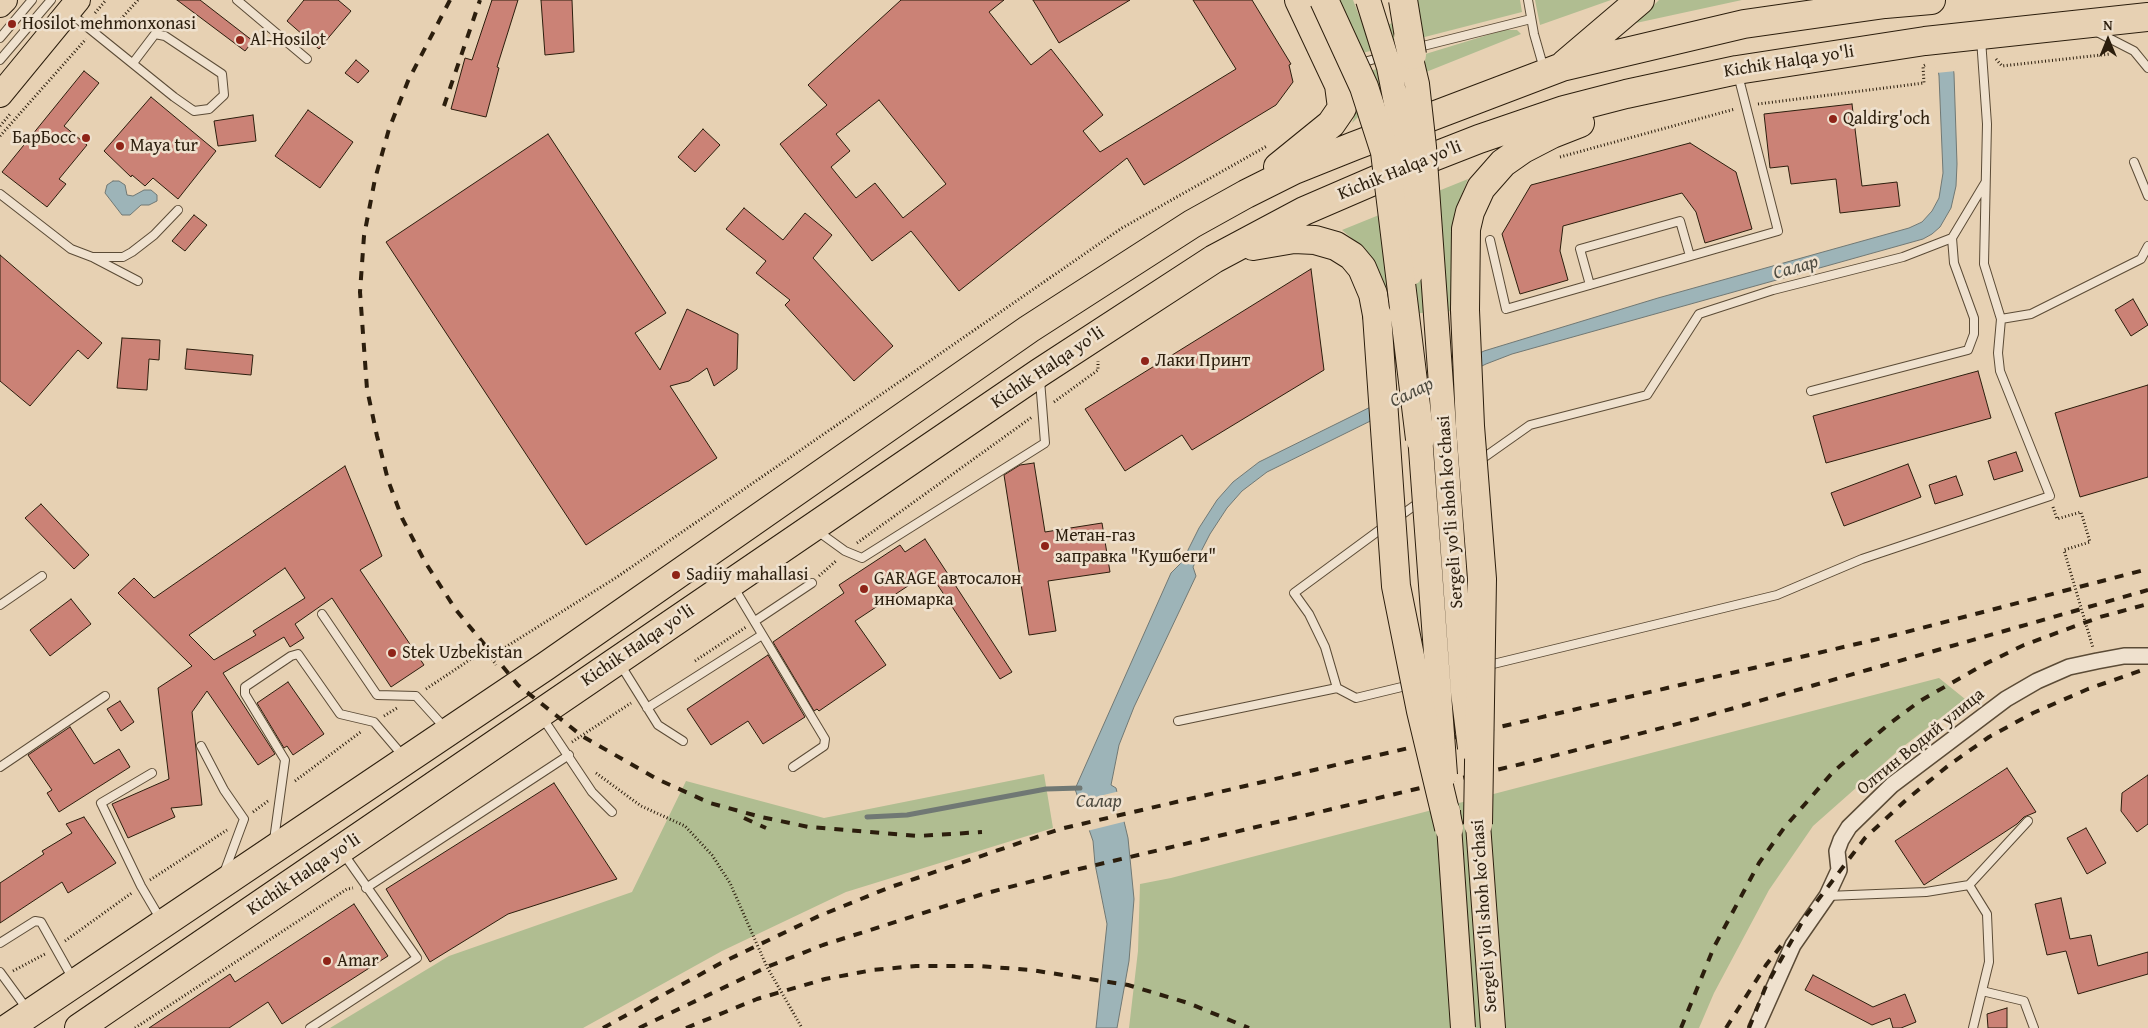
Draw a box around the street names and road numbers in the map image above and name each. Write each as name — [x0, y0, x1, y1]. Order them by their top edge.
street label: Kichik Halqa yo'li — [1722, 41, 1856, 83]
street label: Kichik Halqa yo'li — [1335, 136, 1465, 206]
street label: Kichik Halqa yo'li — [987, 322, 1109, 414]
street label: Sergeli yo‘li shoh ko‘chasi — [1433, 415, 1469, 609]
street label: Kichik Halqa yo'li — [577, 600, 699, 692]
street label: Олтин Водий улица — [1853, 684, 1989, 800]
street label: Sergeli yo‘li shoh ko‘chasi — [1467, 819, 1503, 1013]
street label: Kichik Halqa yo'li — [243, 829, 365, 921]

